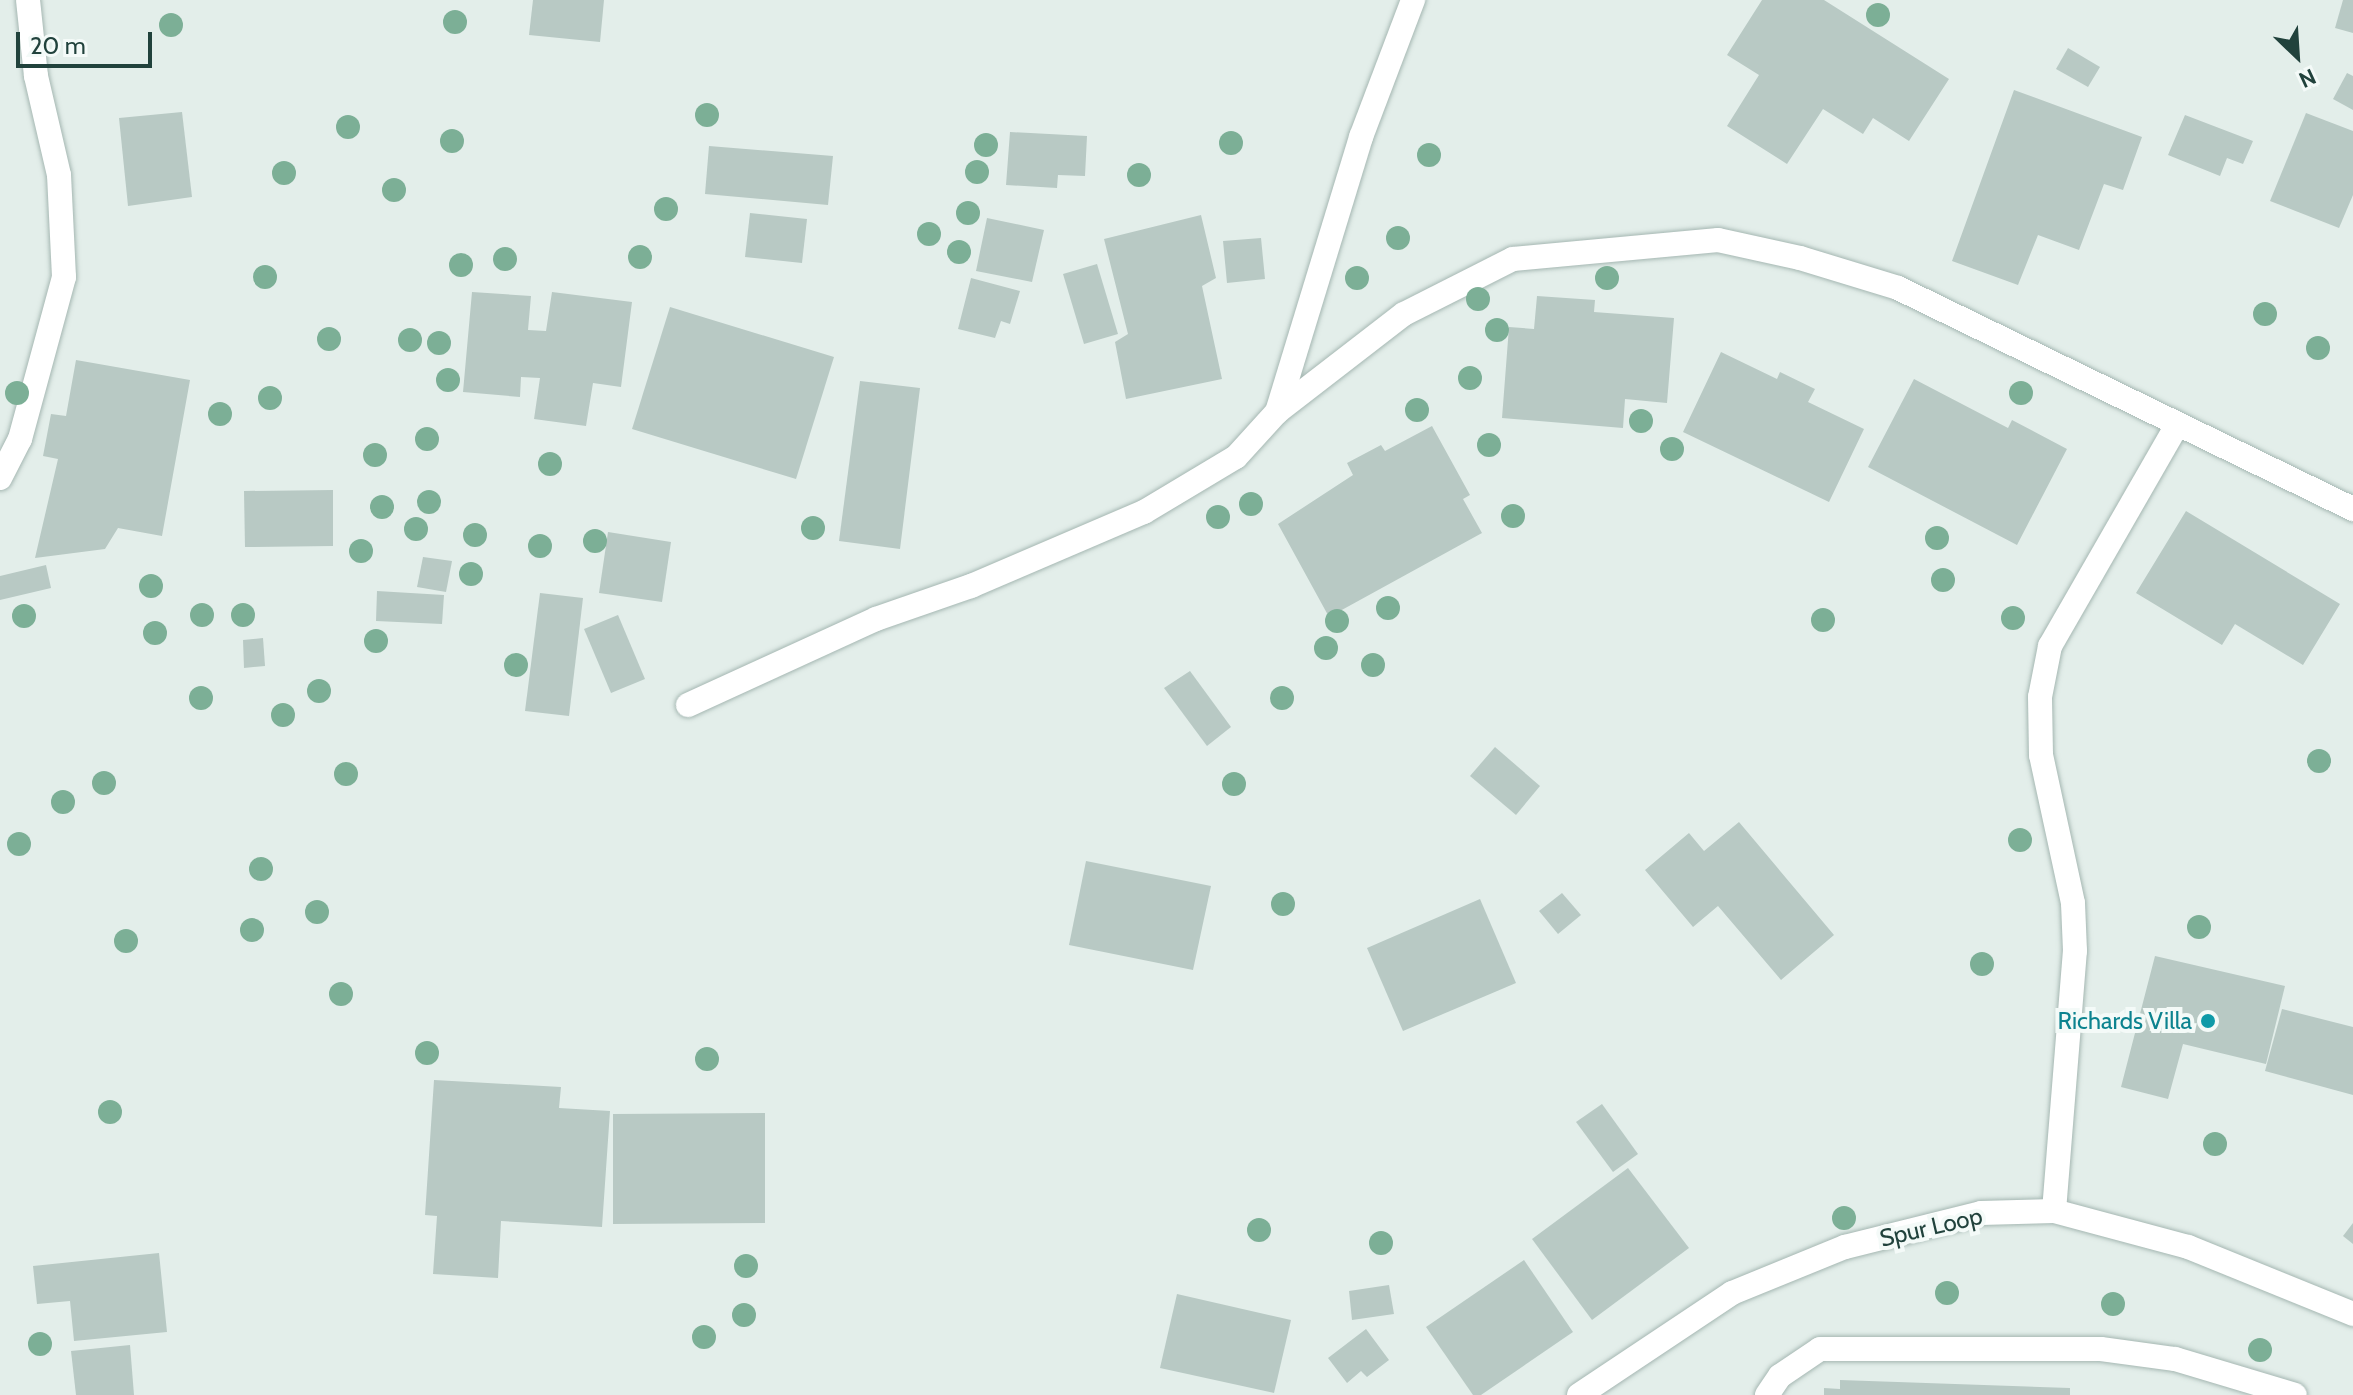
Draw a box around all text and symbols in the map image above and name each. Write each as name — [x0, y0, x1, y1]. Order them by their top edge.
scale bar — [20, 16, 156, 66]
north arrow — [2257, 16, 2337, 96]
text: 20 m — [30, 31, 86, 60]
text: N — [2295, 63, 2320, 94]
place label: Richards Villa — [2058, 1007, 2192, 1035]
marker: Richards Villa — [2199, 1012, 2217, 1030]
street label: Spur Loop — [1877, 1201, 1985, 1253]

